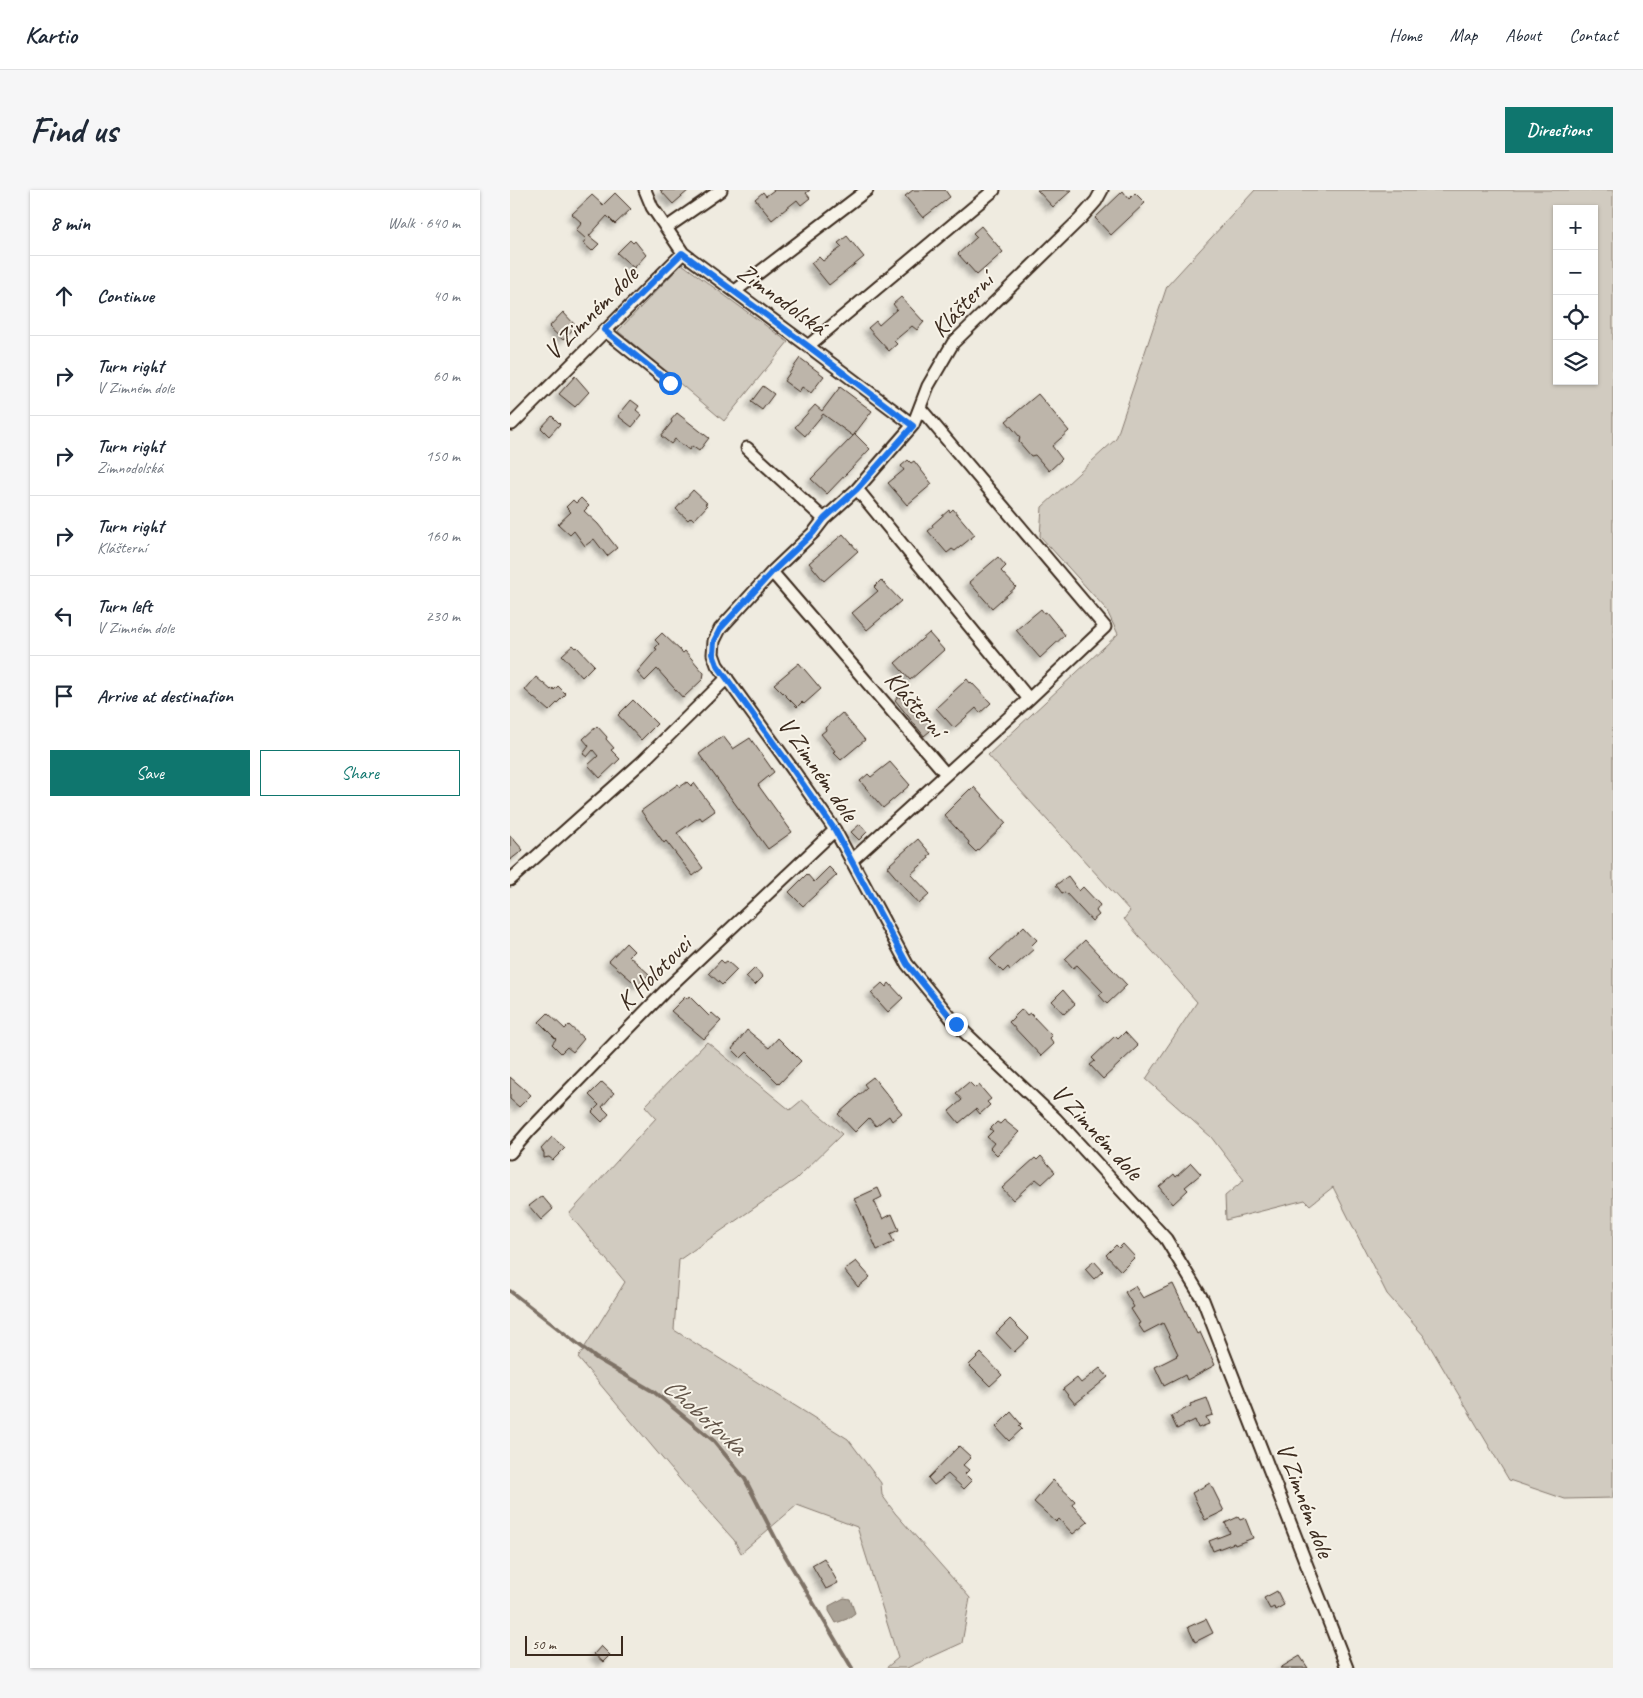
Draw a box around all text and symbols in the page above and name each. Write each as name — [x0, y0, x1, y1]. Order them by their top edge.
text: Kartio — [25, 20, 77, 50]
text: Home — [1389, 24, 1422, 46]
text: Map — [1450, 24, 1477, 46]
text: About — [1505, 24, 1541, 46]
text: Contact — [1569, 24, 1618, 46]
button: Directions — [1505, 107, 1613, 153]
text: Find us — [30, 108, 117, 153]
map controls — [1553, 205, 1598, 385]
button: + — [1553, 205, 1598, 250]
text: 8 min — [50, 210, 90, 236]
text: Walk · 640 m — [388, 213, 460, 233]
button: − — [1553, 250, 1598, 295]
street label: Zimnodolská — [731, 256, 835, 344]
street label: V Zimném dole — [537, 258, 646, 367]
street label: Klášterní — [924, 262, 1004, 344]
icon: ahead — [50, 282, 78, 310]
text: Continue — [97, 284, 154, 308]
text: 40 m — [433, 286, 460, 306]
button: locate — [1553, 295, 1598, 340]
button: layers — [1553, 340, 1598, 385]
text: Turn right — [97, 354, 164, 378]
icon: right — [50, 362, 78, 390]
text: 60 m — [433, 366, 460, 386]
route start — [659, 372, 682, 395]
text: V Zimném dole — [97, 378, 174, 398]
text: Turn right — [97, 434, 164, 458]
icon: right — [50, 442, 78, 470]
text: 150 m — [426, 446, 460, 466]
text: Zimnodolská — [97, 458, 163, 478]
text: Turn right — [97, 514, 164, 538]
icon: right — [50, 522, 78, 550]
text: 160 m — [426, 526, 460, 546]
text: Klášterní — [97, 538, 147, 558]
text: Turn left — [97, 594, 152, 618]
icon: left — [50, 602, 78, 630]
text: 230 m — [426, 606, 460, 626]
text: V Zimném dole — [97, 618, 174, 638]
street label: Klášterní — [877, 664, 956, 748]
icon: arrive — [50, 682, 78, 710]
text: Arrive at destination — [97, 684, 233, 708]
street label: V Zimném dole — [770, 710, 867, 829]
button: Save — [50, 750, 250, 796]
button: Share — [260, 750, 460, 796]
street label: K Holotovci — [610, 926, 701, 1017]
route end — [945, 1013, 968, 1036]
street label: V Zimném dole — [1044, 1077, 1151, 1188]
water label: Chobotovka — [656, 1370, 756, 1464]
street label: V Zimném dole — [1268, 1438, 1342, 1564]
scale bar — [525, 1633, 622, 1656]
text: 50 m — [532, 1636, 556, 1653]

